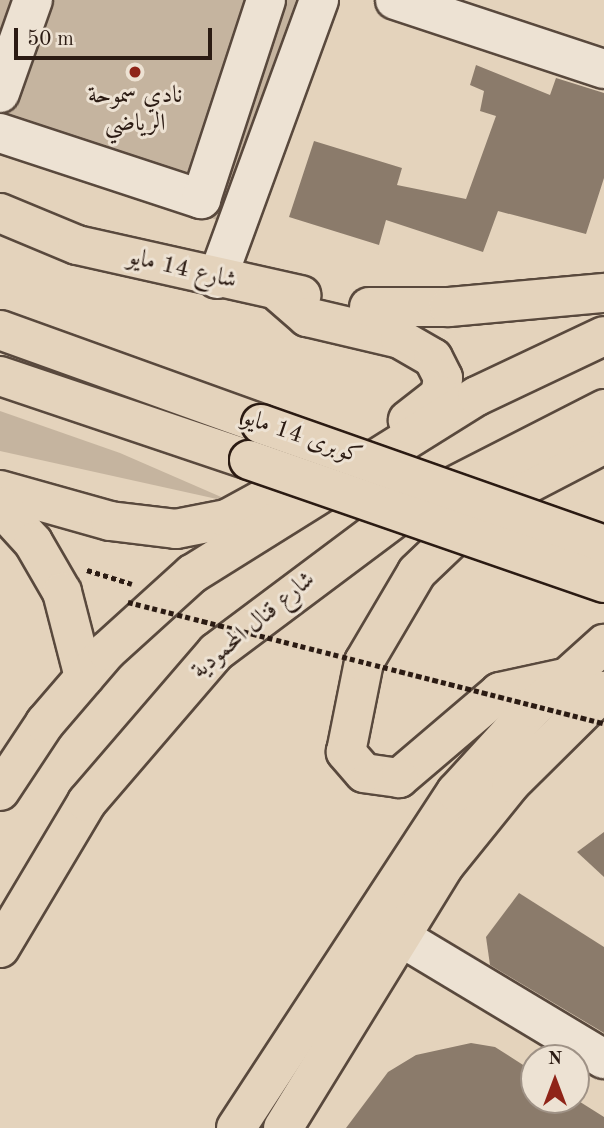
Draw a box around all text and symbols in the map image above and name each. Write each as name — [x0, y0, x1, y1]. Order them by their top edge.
scale bar — [18, 14, 215, 58]
text: 50 m — [27, 29, 74, 50]
marker: نادي سموحة الرياضي — [127, 64, 143, 80]
place label: نادي سموحة الرياضي — [88, 83, 182, 139]
street label: شارع 14 مايو — [125, 244, 239, 296]
street label: كوبرى 14 مايو — [238, 404, 366, 472]
street label: شارع قنال المحمودية — [186, 566, 322, 686]
north arrow — [520, 1044, 590, 1114]
text: N — [548, 1050, 562, 1069]

